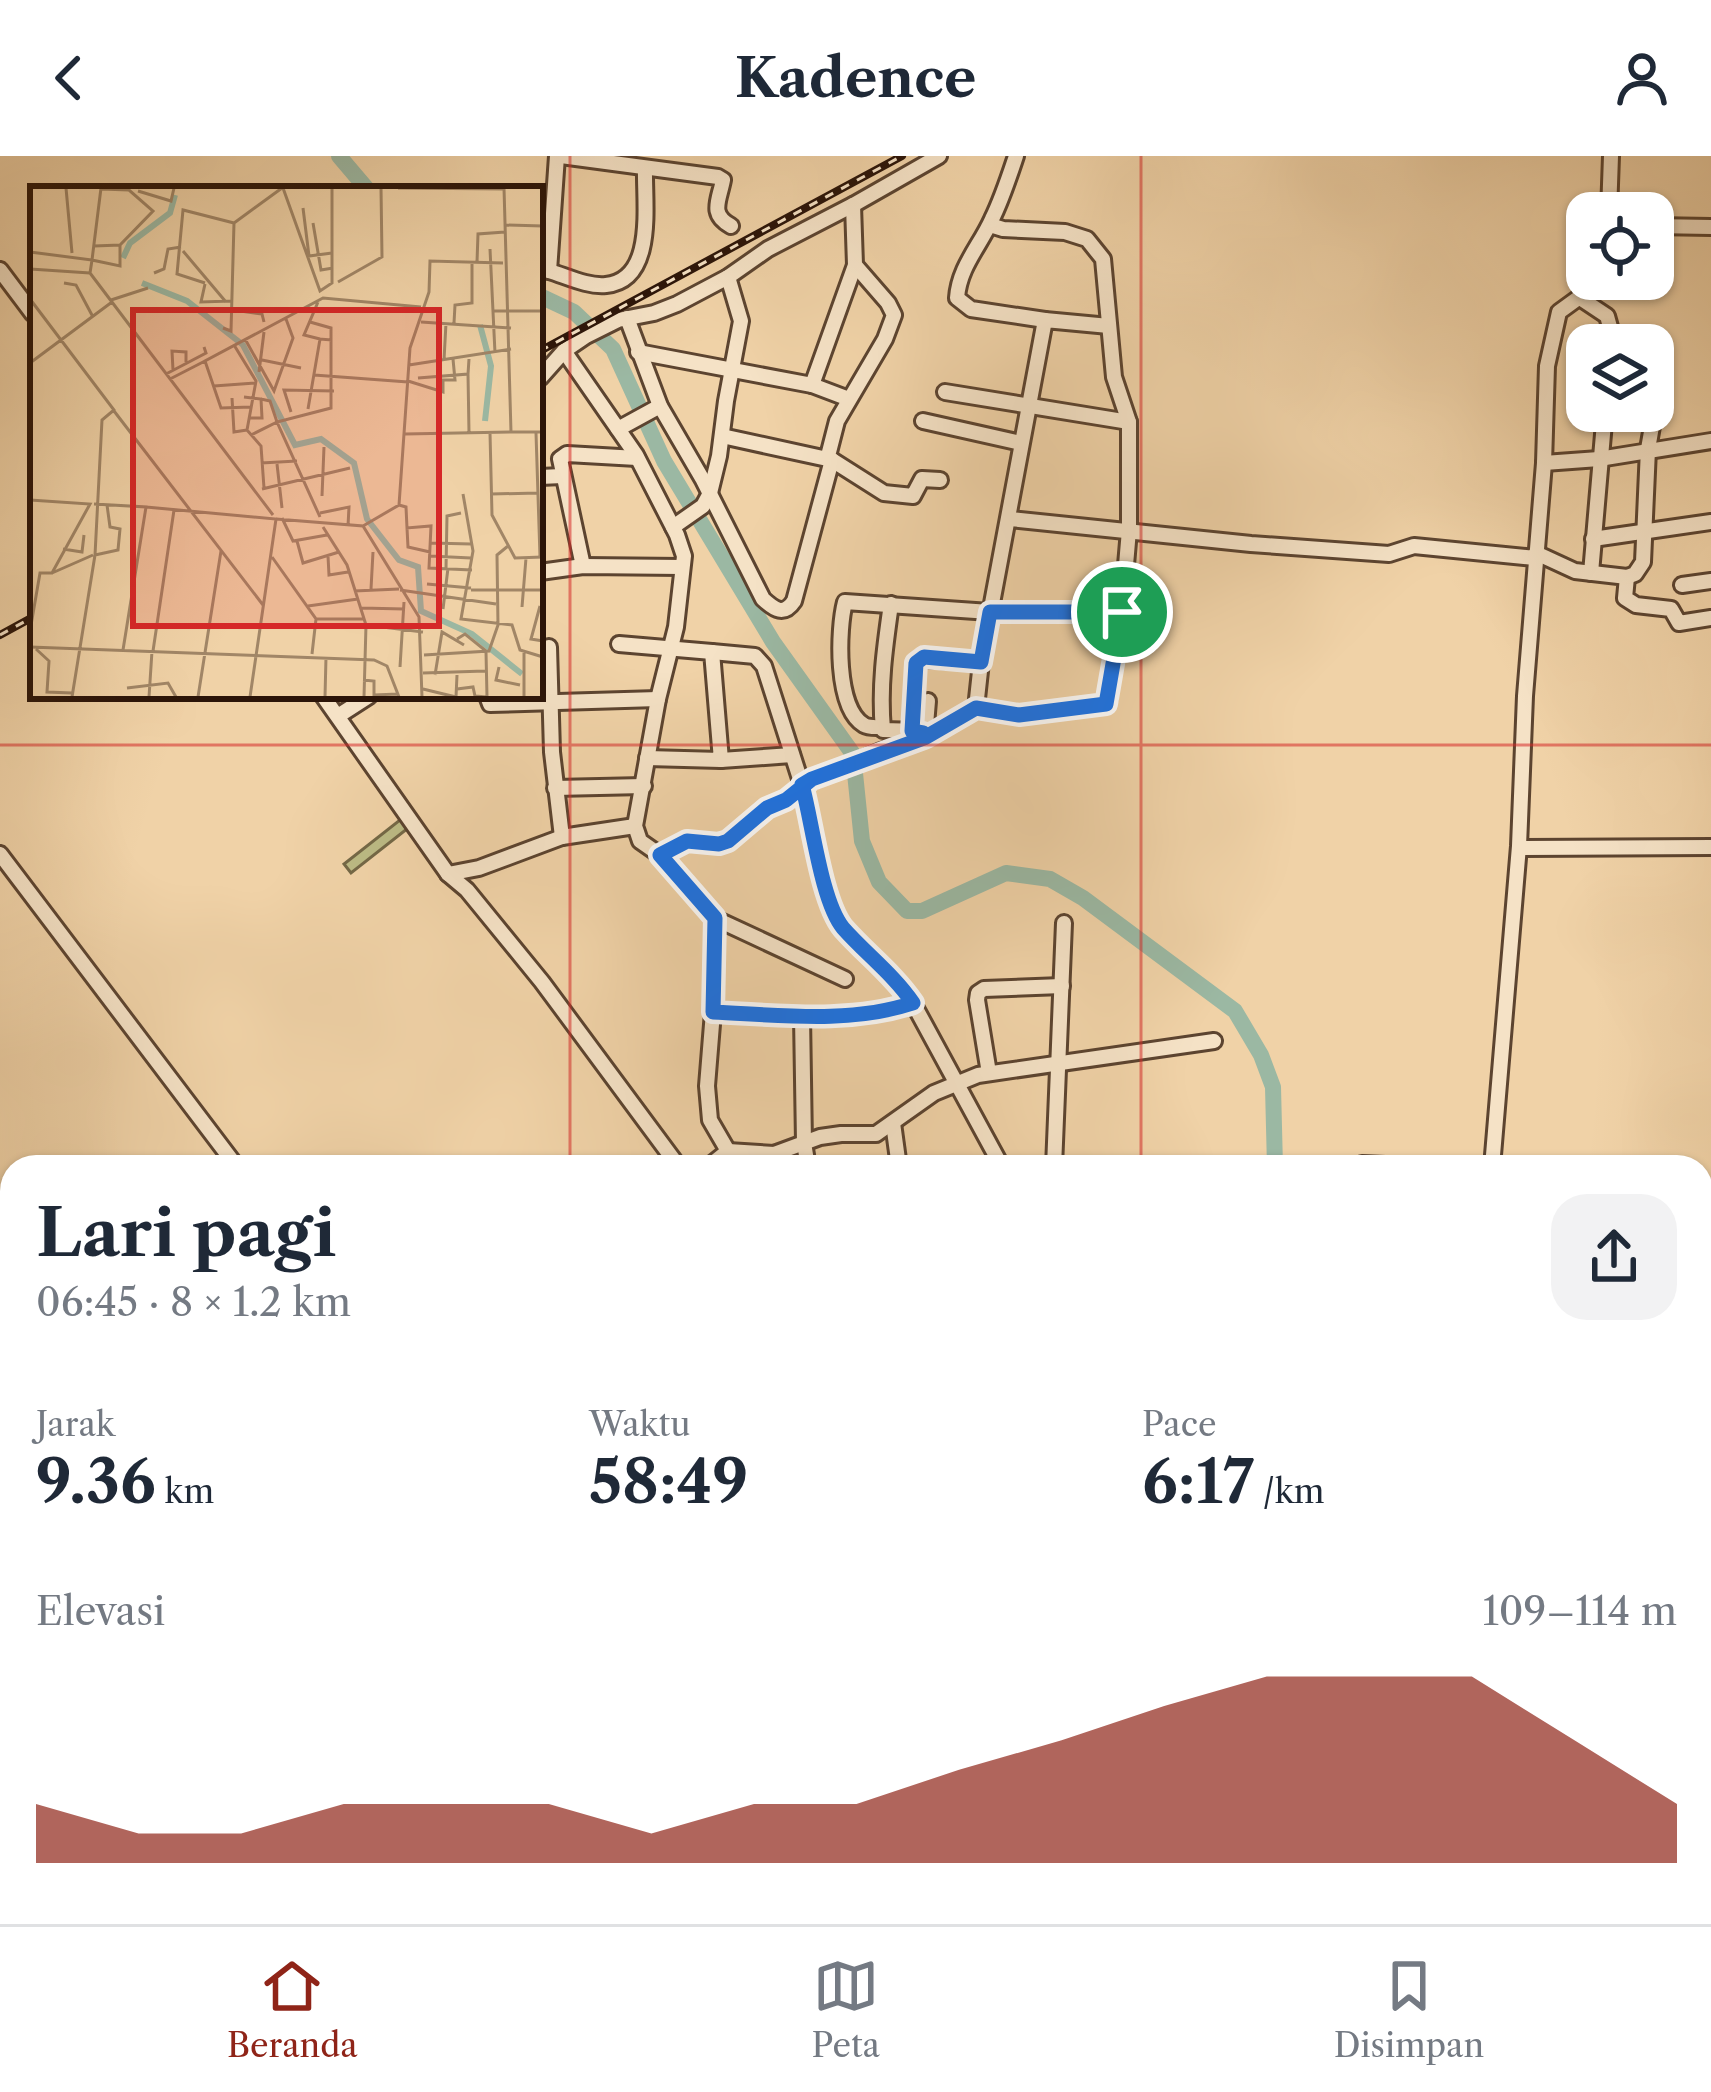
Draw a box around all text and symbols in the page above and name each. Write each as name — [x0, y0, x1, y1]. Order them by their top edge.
icon: back — [36, 45, 102, 111]
text: Kadence — [735, 45, 976, 111]
icon: person — [1609, 45, 1675, 111]
inset map — [30, 186, 543, 699]
map controls — [1566, 192, 1674, 432]
button: locate — [1566, 192, 1674, 300]
button: layers — [1566, 324, 1674, 432]
pin — [1071, 561, 1173, 663]
icon: arrive — [1089, 579, 1155, 645]
text: Lari pagi — [36, 1192, 336, 1273]
button: share — [1551, 1194, 1677, 1320]
text: 06:45 · 8 × 1.2 km — [36, 1278, 351, 1326]
text: Jarak — [36, 1404, 115, 1445]
text: Waktu — [589, 1404, 690, 1445]
text: Pace — [1142, 1404, 1217, 1445]
text: 9.36 — [36, 1445, 156, 1519]
text: 58:49 — [589, 1445, 748, 1519]
text: 6:17 — [1142, 1445, 1254, 1519]
text: km — [156, 1471, 214, 1512]
text: /km — [1254, 1471, 1324, 1512]
text: Elevasi — [36, 1587, 165, 1635]
text: 109–114 m — [1482, 1587, 1677, 1635]
tab: Beranda — [227, 1953, 358, 2066]
tab: Peta — [811, 1953, 880, 2066]
tab: Disimpan — [1334, 1953, 1484, 2066]

